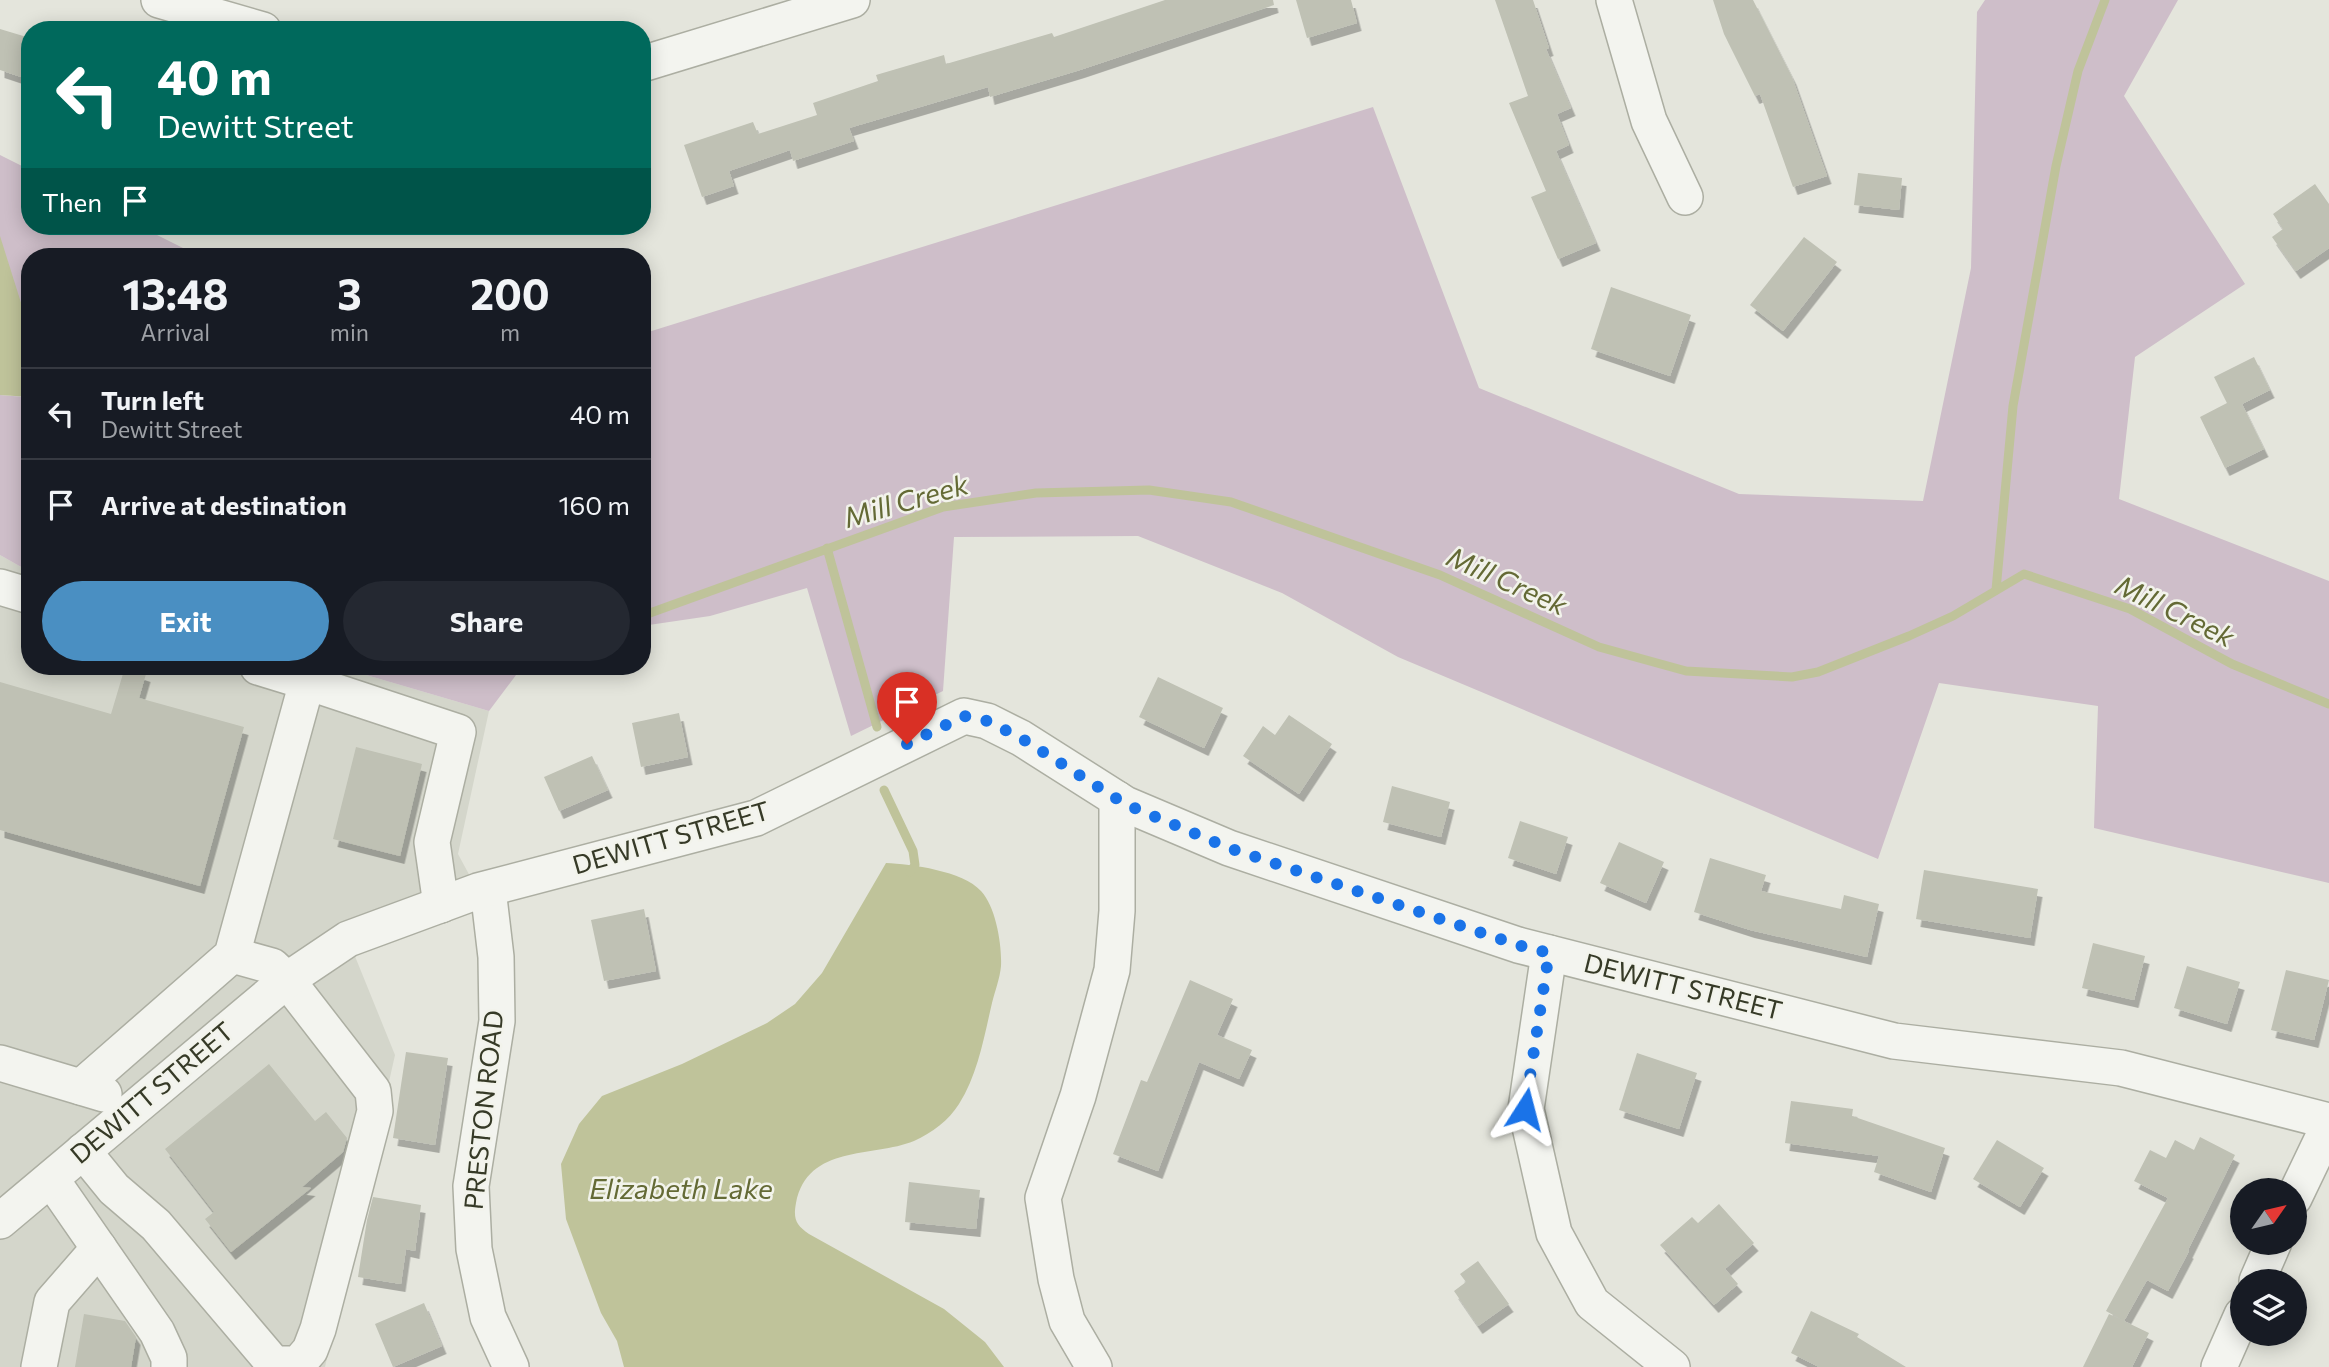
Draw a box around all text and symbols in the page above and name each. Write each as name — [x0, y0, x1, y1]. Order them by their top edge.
text: 40 m — [157, 45, 272, 105]
icon: left — [42, 49, 133, 140]
text: Dewitt Street — [157, 105, 354, 145]
icon: arrive — [116, 182, 154, 220]
text: Then — [42, 186, 102, 217]
text: 13:48 — [122, 267, 229, 319]
text: 3 — [337, 267, 362, 319]
text: 200 — [470, 267, 550, 319]
text: Arrival — [141, 318, 210, 346]
text: min — [330, 318, 369, 346]
text: m — [500, 318, 520, 346]
text: Turn left — [101, 384, 204, 415]
icon: left — [42, 395, 80, 433]
text: 40 m — [570, 398, 630, 429]
text: Dewitt Street — [101, 415, 242, 443]
water label: Mill Creek — [839, 466, 973, 534]
icon: arrive — [42, 486, 80, 524]
text: Arrive at destination — [101, 489, 347, 520]
text: 160 m — [558, 489, 630, 520]
water label: Mill Creek — [1442, 538, 1574, 622]
water label: Mill Creek — [2110, 567, 2241, 654]
button: Exit — [42, 581, 329, 661]
button: Share — [343, 581, 630, 661]
pin — [877, 672, 937, 744]
icon: arrive — [888, 683, 926, 721]
street label: DEWITT STREET — [569, 794, 773, 879]
street label: DEWITT STREET — [1581, 946, 1786, 1025]
street label: PRESTON ROAD — [457, 1009, 508, 1211]
street label: DEWITT STREET — [63, 1015, 239, 1169]
position arrow — [1488, 1072, 1562, 1146]
water label: Elizabeth Lake — [589, 1171, 773, 1205]
north arrow — [2230, 1178, 2306, 1255]
map controls — [2230, 1178, 2307, 1346]
button: layers — [2230, 1269, 2307, 1346]

